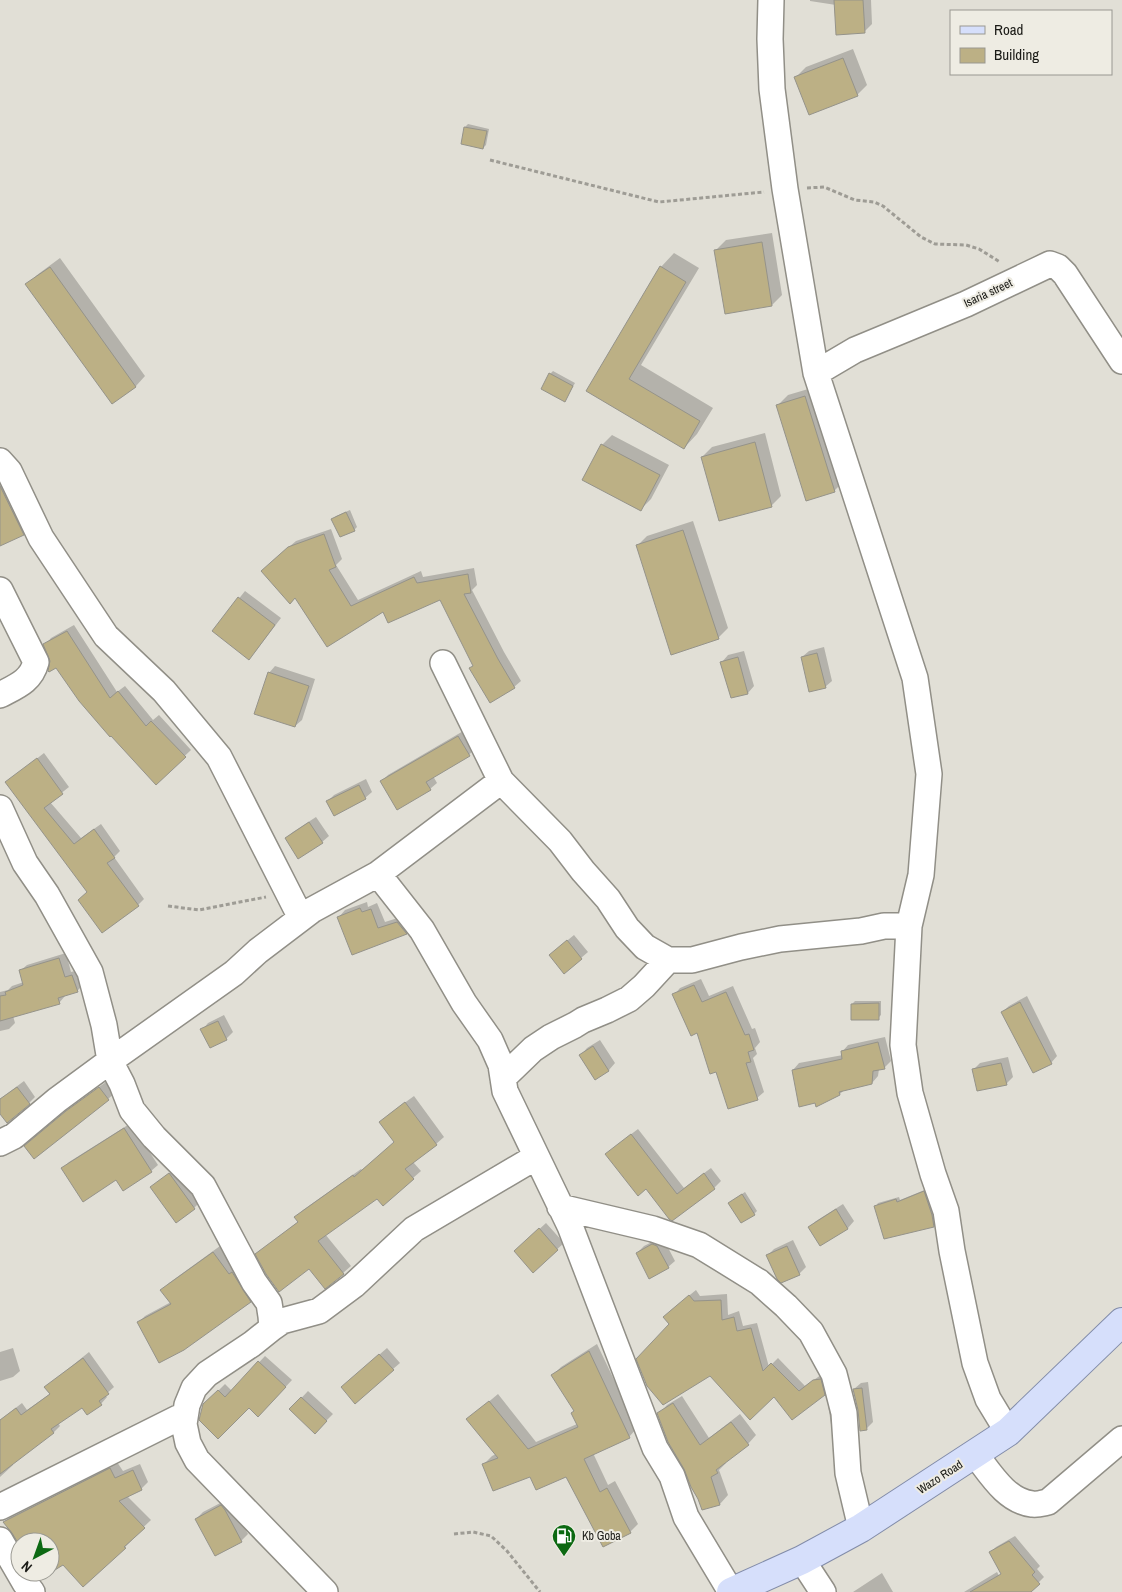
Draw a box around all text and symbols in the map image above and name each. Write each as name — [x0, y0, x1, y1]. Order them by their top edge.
legend — [950, 10, 1112, 75]
text: Road — [994, 19, 1023, 40]
text: Building — [994, 44, 1039, 65]
street label: Isaria street — [961, 275, 1015, 311]
street label: Wazo Road — [914, 1456, 966, 1498]
fuel station icon: Kb Goba — [551, 1523, 577, 1557]
place label: Kb Goba — [582, 1528, 621, 1544]
north arrow — [10, 1532, 60, 1582]
text: N — [17, 1557, 36, 1576]

